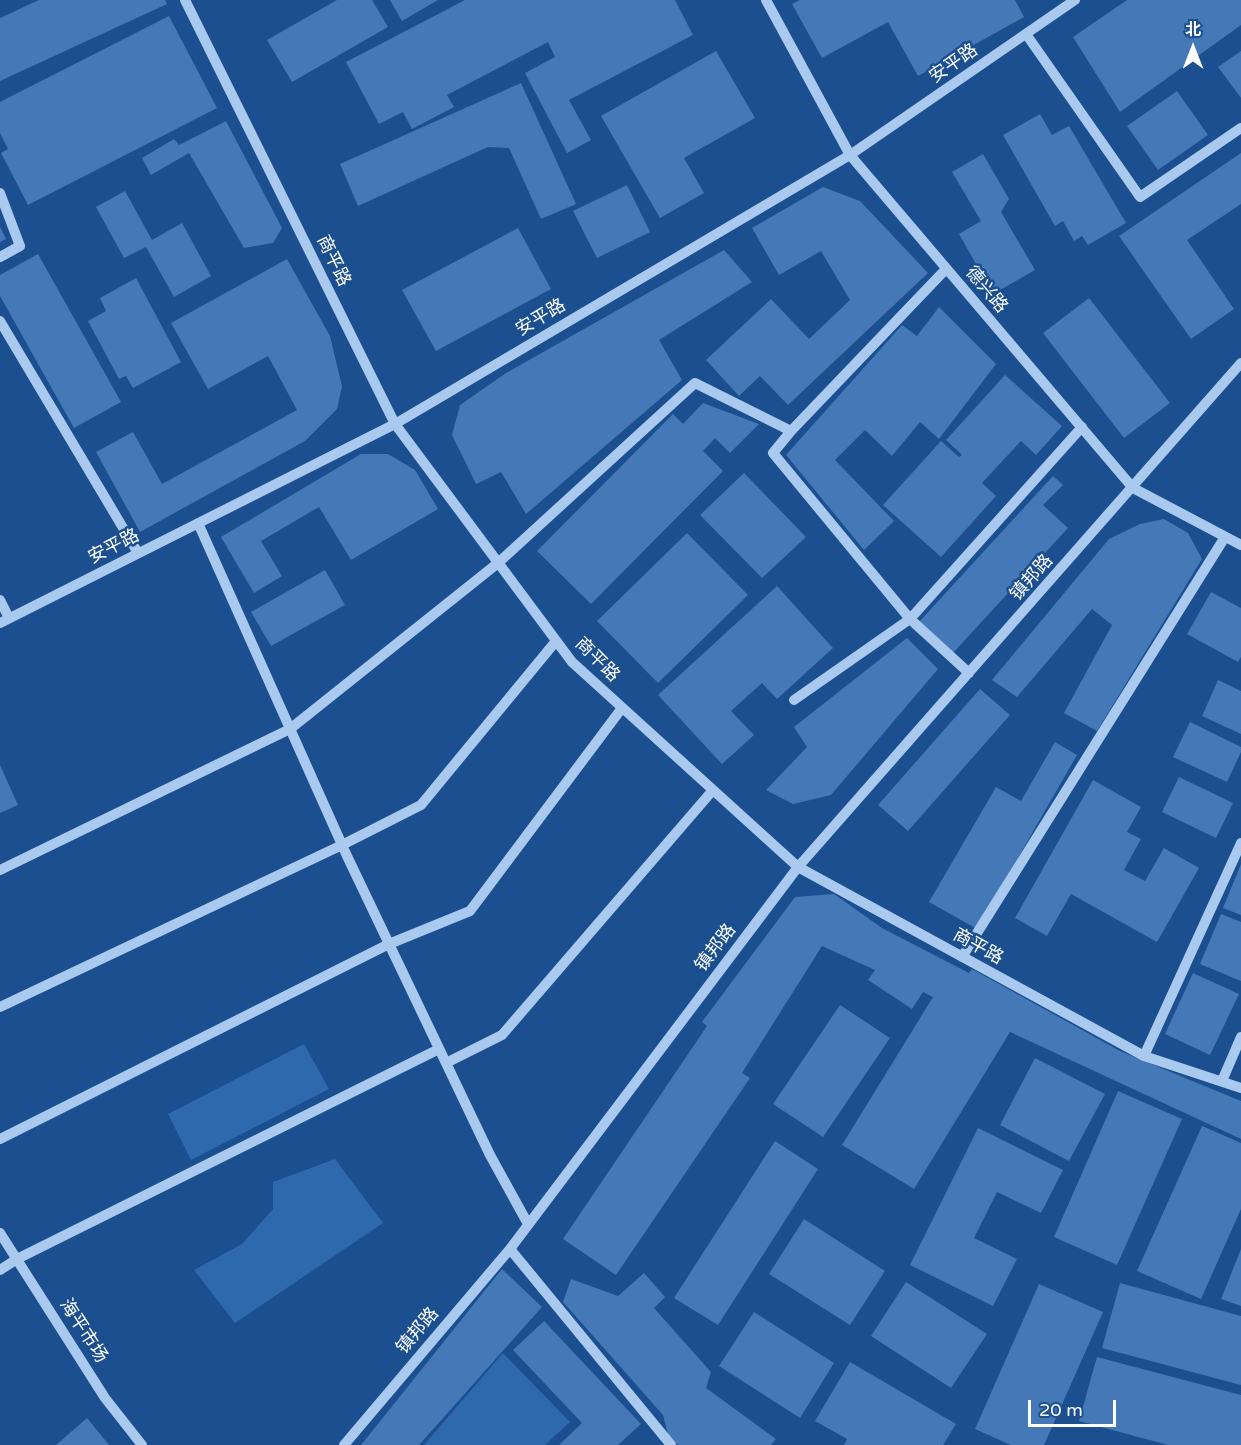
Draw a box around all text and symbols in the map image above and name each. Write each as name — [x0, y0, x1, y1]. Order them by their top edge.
north arrow — [1163, 18, 1223, 78]
text: 北 — [1185, 20, 1201, 40]
street label: 安平路 — [926, 40, 982, 88]
street label: 商平路 — [311, 232, 355, 290]
street label: 德兴路 — [960, 262, 1012, 318]
street label: 安平路 — [512, 295, 570, 341]
street label: 安平路 — [85, 525, 143, 569]
street label: 镇邦路 — [1006, 551, 1058, 605]
street label: 商平路 — [570, 633, 624, 687]
street label: 镇邦路 — [691, 920, 741, 976]
street label: 商平路 — [949, 924, 1007, 970]
street label: 海平市场 — [54, 1295, 112, 1367]
street label: 镇邦路 — [392, 1303, 444, 1359]
scale bar — [1031, 1388, 1120, 1426]
text: 20 m — [1039, 1399, 1083, 1421]

